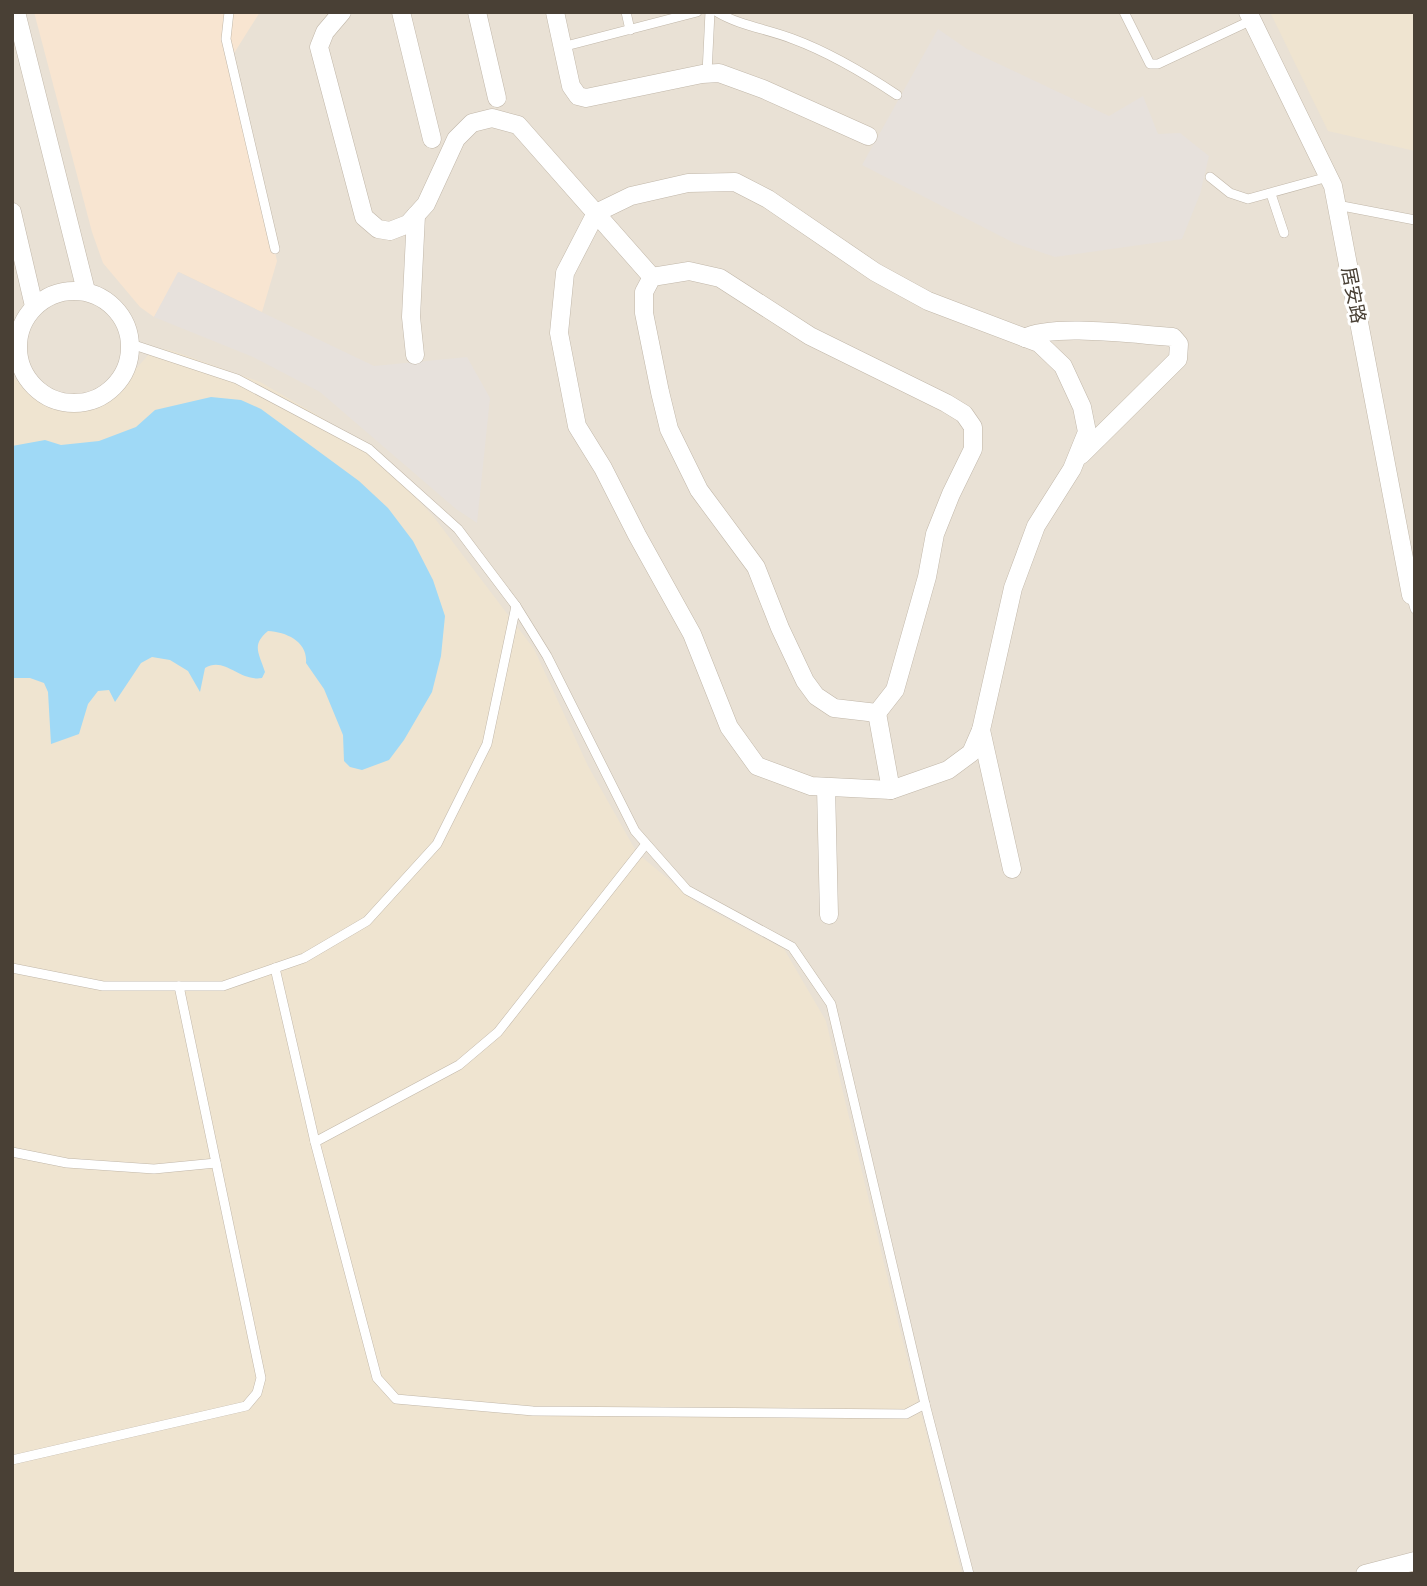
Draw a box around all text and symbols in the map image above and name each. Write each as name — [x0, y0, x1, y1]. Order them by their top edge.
street label: 居安路 — [1338, 265, 1370, 325]

